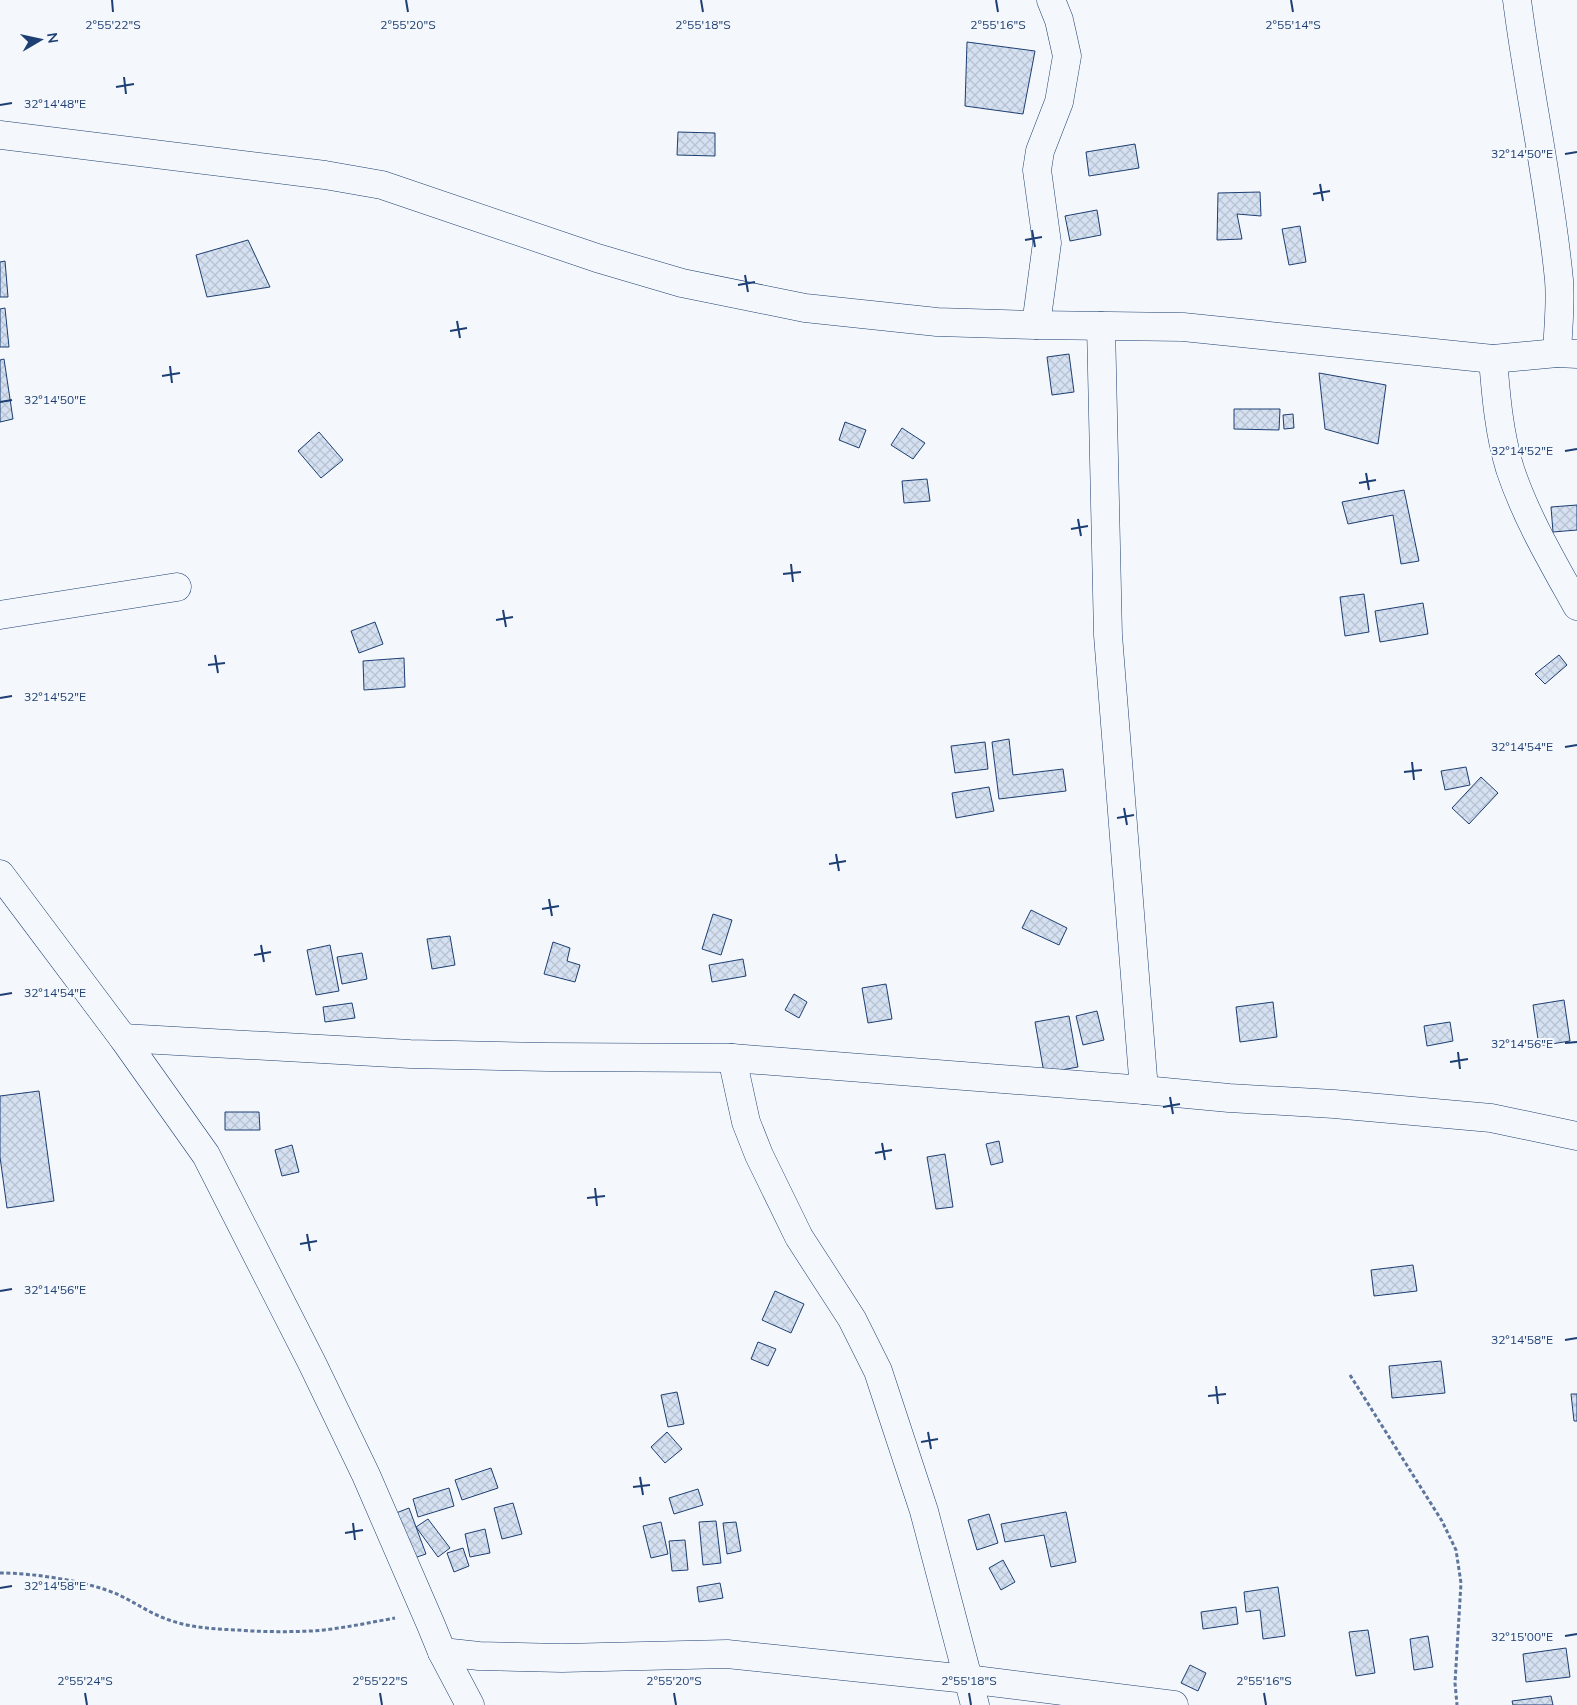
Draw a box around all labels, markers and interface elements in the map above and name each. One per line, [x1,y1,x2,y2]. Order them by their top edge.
north arrow [15,15,65,65]
text: 2°55'22"S [85,17,141,32]
text: 2°55'20"S [380,17,436,32]
text: 2°55'18"S [675,17,731,32]
text: 2°55'16"S [970,17,1026,32]
text: 2°55'14"S [1265,17,1321,32]
text: N [43,31,63,45]
text: 32°14'48"E [24,96,86,111]
text: 32°14'50"E [1491,146,1553,161]
text: 32°14'50"E [24,392,86,407]
text: 32°14'52"E [1491,443,1553,458]
text: 32°14'52"E [24,689,86,704]
text: 32°14'54"E [1491,739,1553,754]
text: 32°14'54"E [24,985,86,1000]
text: 32°14'56"E [1491,1036,1553,1051]
text: 32°14'56"E [24,1282,86,1297]
text: 32°14'58"E [1491,1332,1553,1347]
text: 32°14'58"E [24,1578,86,1593]
text: 32°15'00"E [1491,1629,1553,1644]
text: 2°55'24"S [57,1673,113,1688]
text: 2°55'22"S [352,1673,408,1688]
text: 2°55'20"S [646,1673,702,1688]
text: 2°55'18"S [941,1673,997,1688]
text: 2°55'16"S [1236,1673,1292,1688]

